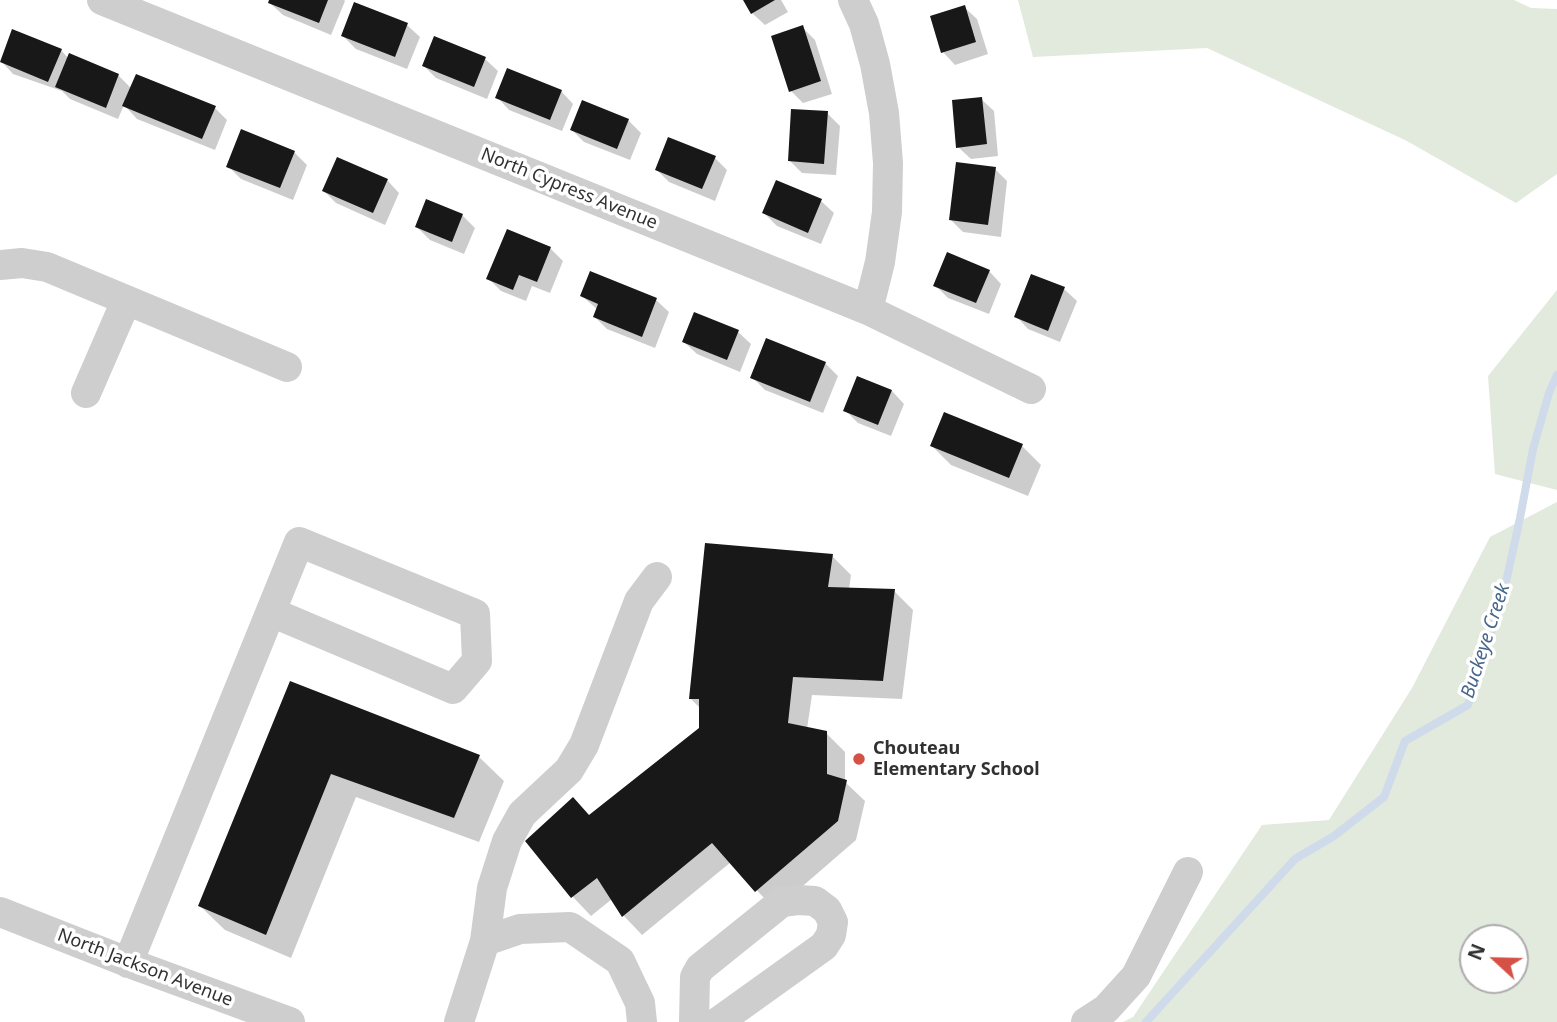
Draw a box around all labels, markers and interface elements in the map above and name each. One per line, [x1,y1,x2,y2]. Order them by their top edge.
street label: North Cypress Avenue [478,144,660,234]
water label: Buckeye Creek [1457,581,1515,701]
place label: Chouteau Elementary School [873,738,1040,780]
marker: Chouteau Elementary School [851,751,867,767]
north arrow [1459,924,1529,994]
street label: North Jackson Avenue [54,925,236,1011]
text: N [1461,940,1491,964]

